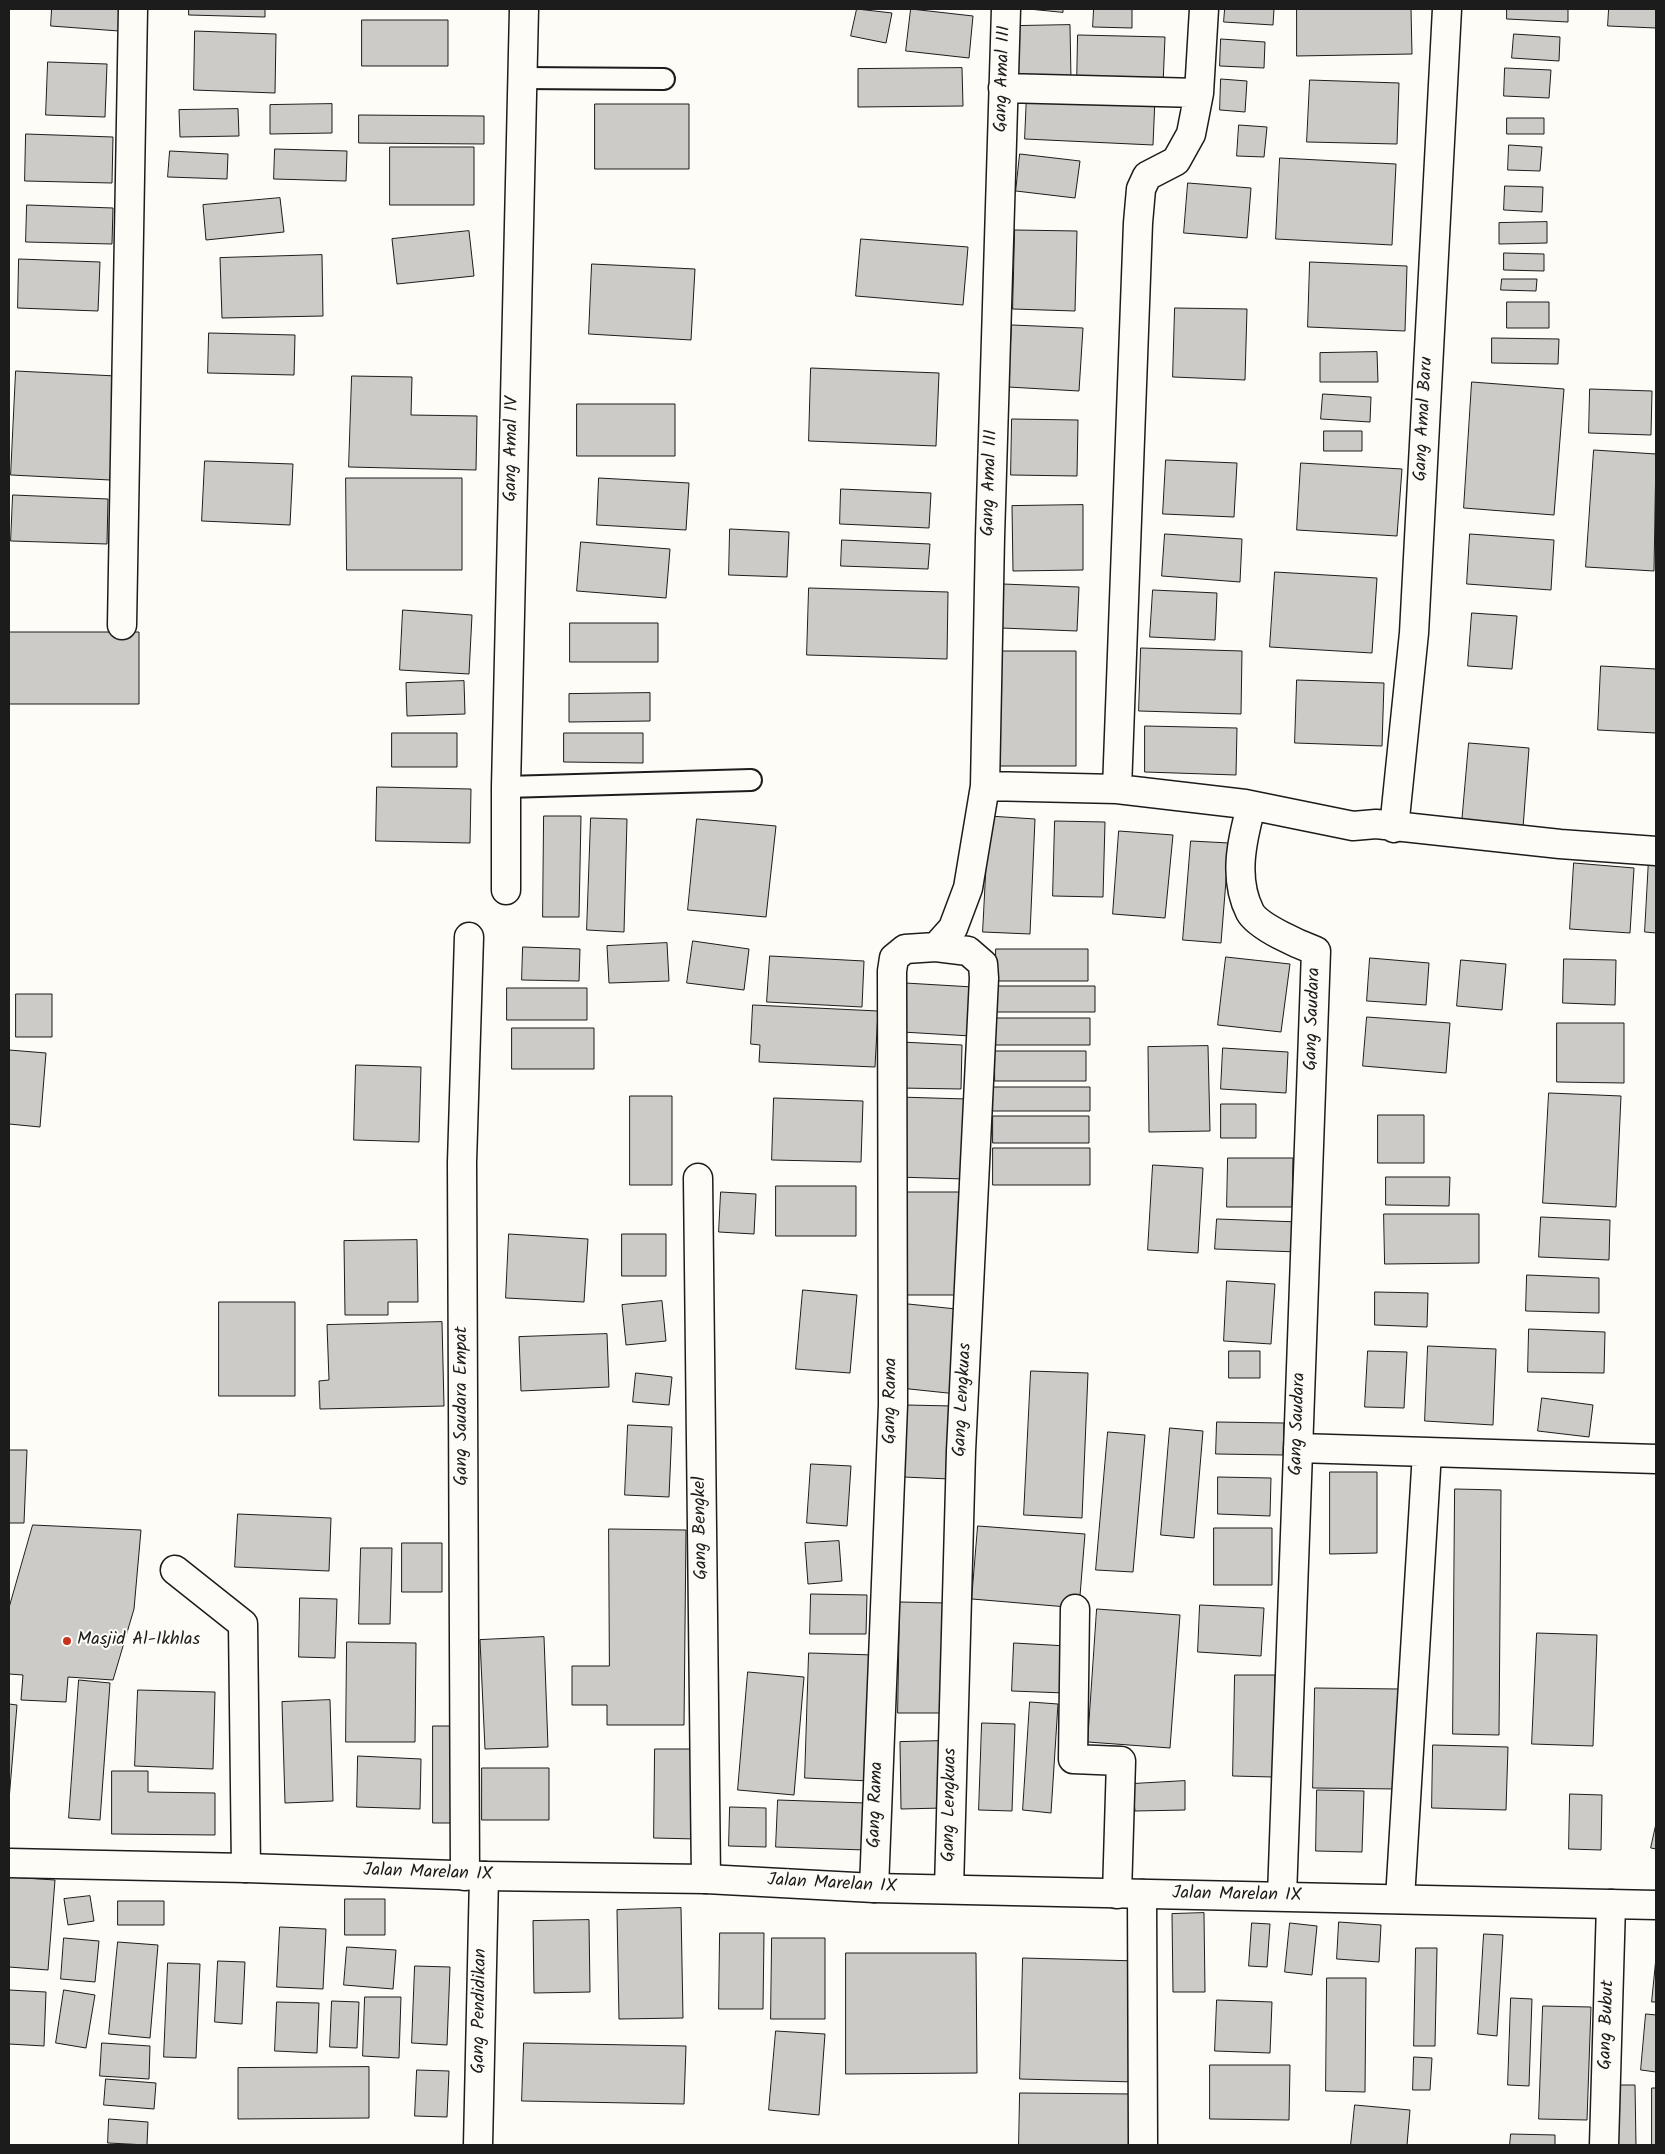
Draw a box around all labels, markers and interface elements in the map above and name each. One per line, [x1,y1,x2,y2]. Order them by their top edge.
street label: Gang Amal III [991,25,1017,133]
street label: Gang Amal Baru [1411,356,1439,482]
street label: Gang Amal IV [501,396,525,502]
street label: Gang Amal III [978,429,1004,537]
street label: Gang Saudara [1301,967,1327,1071]
street label: Gang Saudara Empat [452,1326,474,1486]
street label: Gang Lengkuas [950,1342,978,1458]
street label: Gang Rama [880,1358,904,1444]
street label: Gang Saudara [1286,1372,1312,1476]
street label: Gang Bengkel [690,1476,714,1580]
place label: Masjid Al-Ikhlas [77,1630,200,1652]
marker: Masjid Al-Ikhlas [61,1635,73,1647]
street label: Gang Lengkuas [939,1748,963,1862]
street label: Gang Rama [865,1761,889,1849]
street label: Jalan Marelan IX [363,1861,493,1887]
street label: Jalan Marelan IX [767,1871,897,1899]
street label: Jalan Marelan IX [1172,1884,1302,1908]
street label: Gang Pendidikan [469,1948,493,2074]
street label: Gang Bubut [1596,1980,1620,2070]

